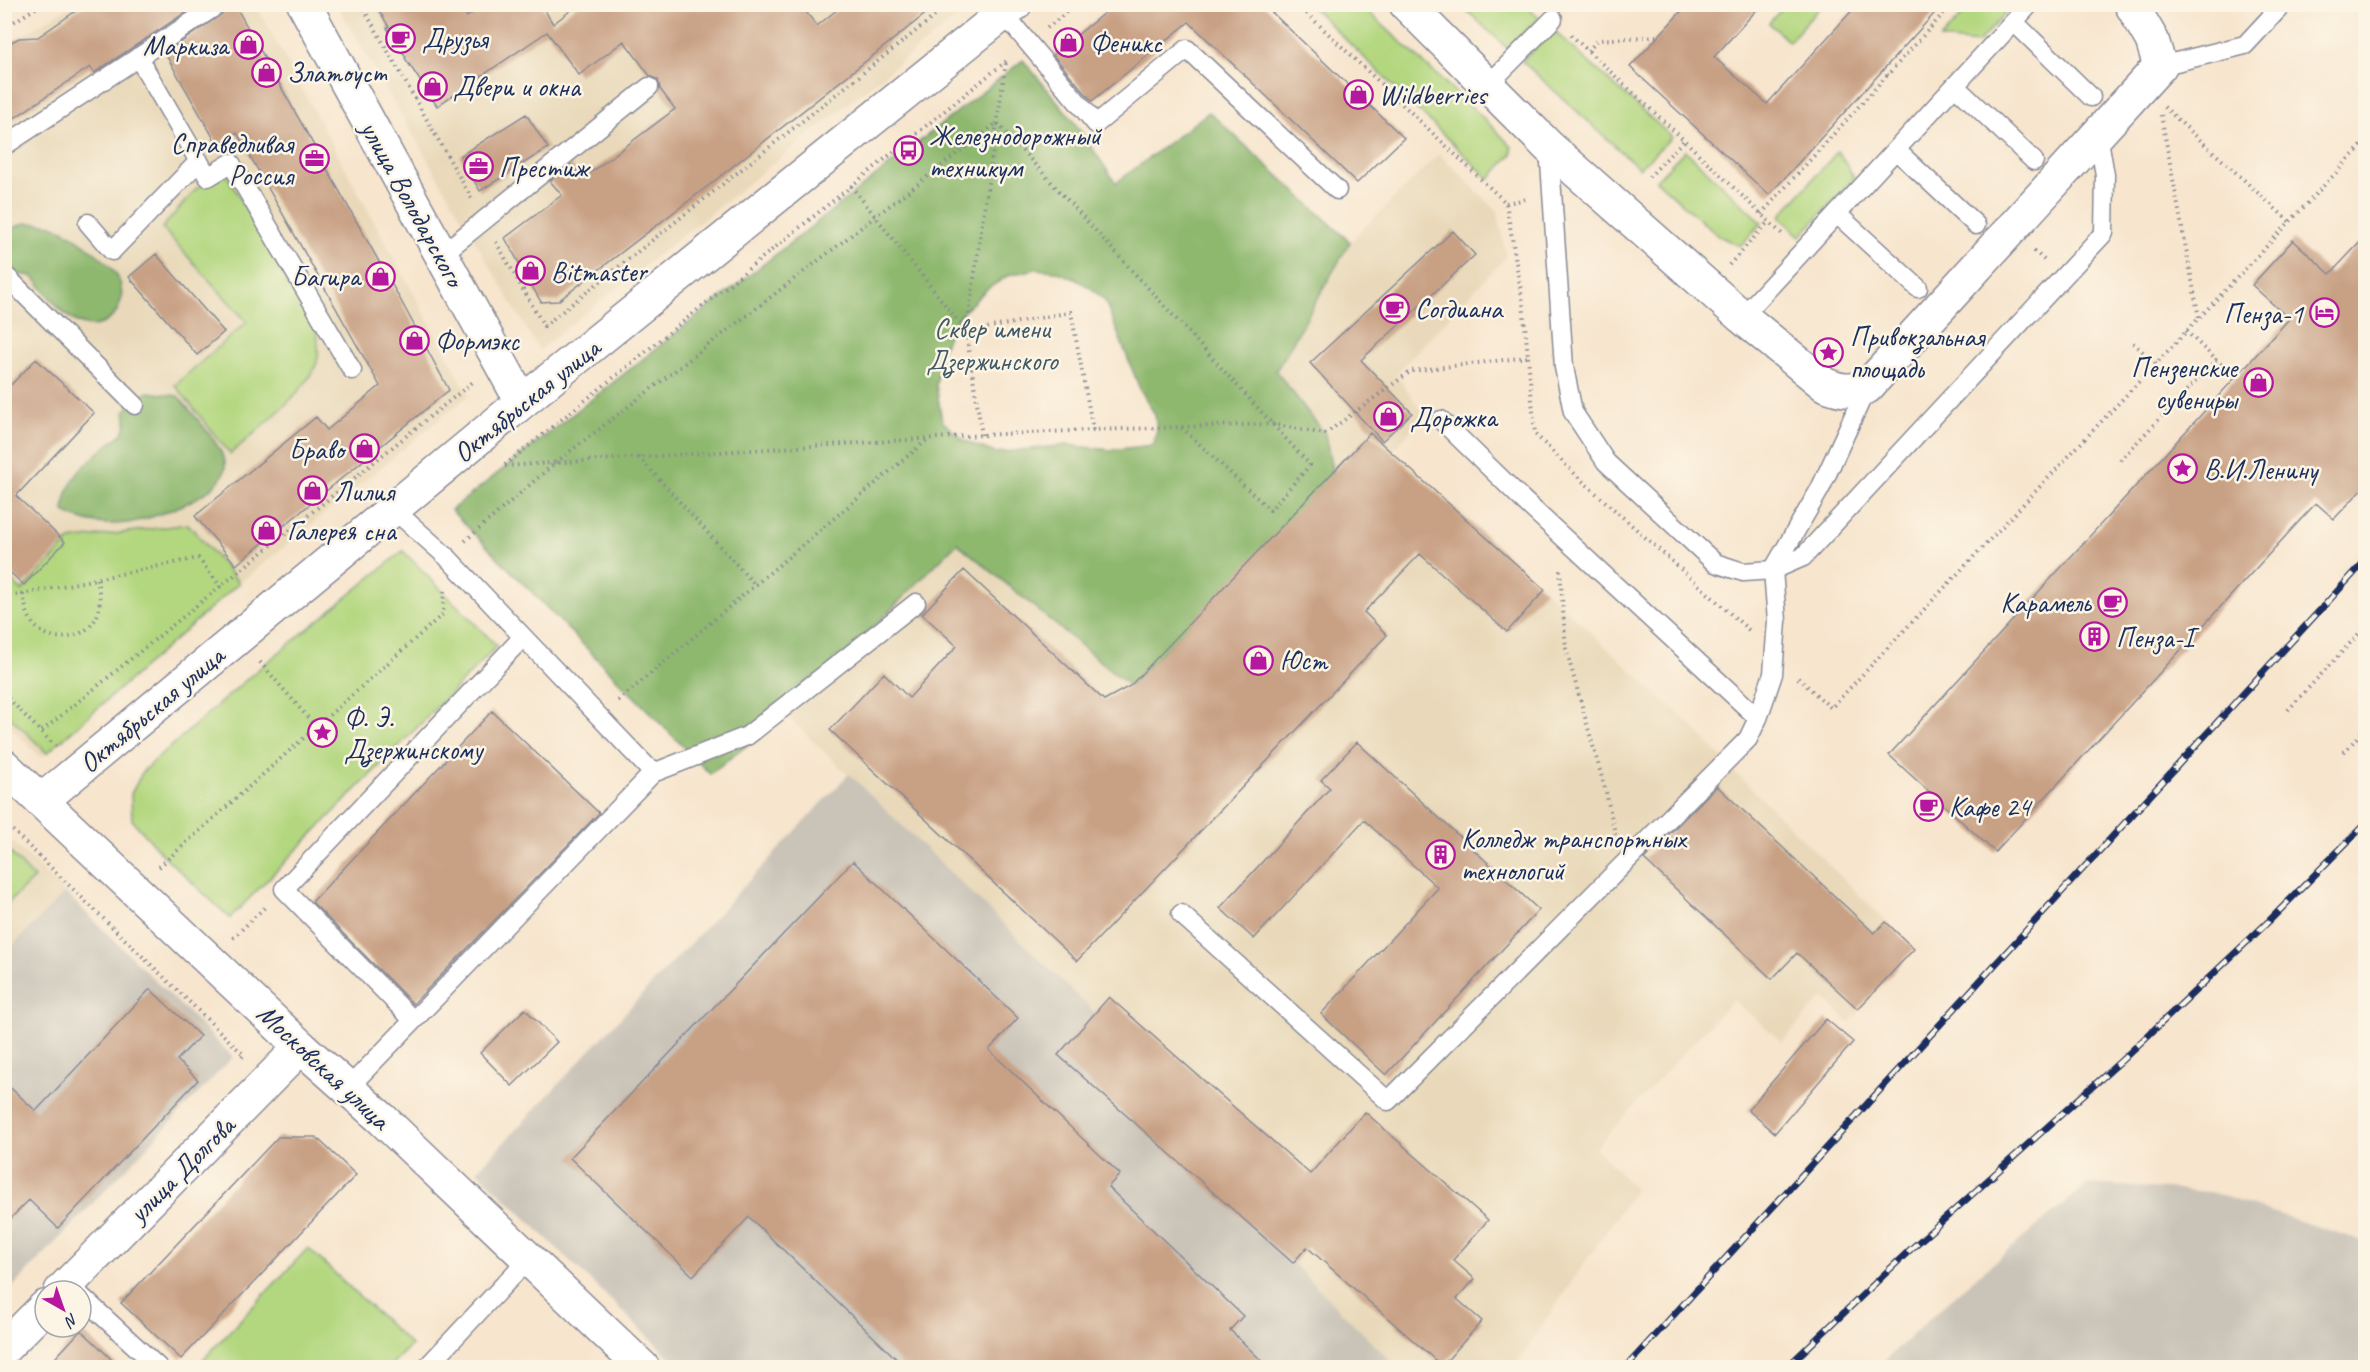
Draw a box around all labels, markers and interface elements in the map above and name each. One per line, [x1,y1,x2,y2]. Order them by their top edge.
place label: Друзья [422,21,490,56]
cafe icon: Друзья [385,22,417,54]
place label: Феникс [1090,25,1164,60]
shop icon: Феникс [1053,26,1085,58]
place label: Маркиза [143,28,231,63]
shop icon: Маркиза [233,29,265,61]
place label: Златоуст [287,55,387,90]
shop icon: Златоуст [250,56,282,88]
place label: Двери и окна [453,69,582,104]
shop icon: Двери и окна [416,70,448,102]
place label: Wildberries [1379,77,1489,112]
shop icon: Wildberries [1342,78,1374,110]
street label: улица Володарского [352,113,474,295]
place label: Железнодорожный техникум [929,118,1102,185]
place label: Справедливая Россия [171,126,295,193]
bus stop icon: Железнодорожный техникум [892,135,924,167]
office icon: Справедливая Россия [298,143,330,175]
place label: Престиж [499,150,592,185]
office icon: Престиж [462,151,494,183]
place label: Bitmaster [551,254,649,289]
shop icon: Bitmaster [514,255,546,287]
place label: Багира [291,259,363,294]
shop icon: Багира [365,260,397,292]
place label: Согдиана [1415,291,1504,326]
cafe icon: Согдиана [1378,292,1410,324]
place label: Пенза-1 [2224,296,2304,331]
hotel icon: Пенза-1 [2308,297,2340,329]
park label: Сквер имени Дзержинского [926,311,1060,379]
place label: Привокзальная площадь [1850,319,1987,386]
place label: Формэкс [435,323,520,358]
shop icon: Формэкс [398,324,430,356]
street label: Октябрьская улица [446,329,609,470]
place icon: Привокзальная площадь [1813,336,1845,368]
place label: Пензенские сувениры [2131,350,2239,417]
shop icon: Пензенские сувениры [2242,367,2274,399]
place label: Дорожка [1410,400,1499,435]
shop icon: Дорожка [1373,401,1405,433]
place label: Браво [289,432,347,467]
shop icon: Браво [349,433,381,465]
place label: В.И.Ленину [2204,452,2320,487]
place icon: В.И.Ленину [2167,453,2199,485]
place label: Лилия [334,474,396,509]
shop icon: Лилия [297,475,329,507]
place label: Галерея сна [287,513,397,548]
shop icon: Галерея сна [250,514,282,546]
place label: Карамель [2001,585,2093,620]
cafe icon: Карамель [2096,586,2128,618]
place label: Пенза-I [2116,620,2200,655]
building icon: Пенза-I [2079,621,2111,653]
street label: Октябрьская улица [72,637,233,780]
place label: Юст [1280,643,1329,678]
shop icon: Юст [1243,644,1275,676]
place label: Ф. Э. Дзержинскому [344,700,485,768]
place icon: Ф. Э. Дзержинскому [307,717,339,749]
place label: Кафе 24 [1949,789,2033,824]
cafe icon: Кафе 24 [1912,790,1944,822]
place label: Колледж транспортных технологий [1461,821,1688,888]
building icon: Колледж транспортных технологий [1424,838,1456,870]
street label: Московская улица [250,996,399,1138]
street label: улица Долгова [119,1107,244,1231]
north arrow [33,1279,93,1339]
text: N [59,1309,82,1333]

